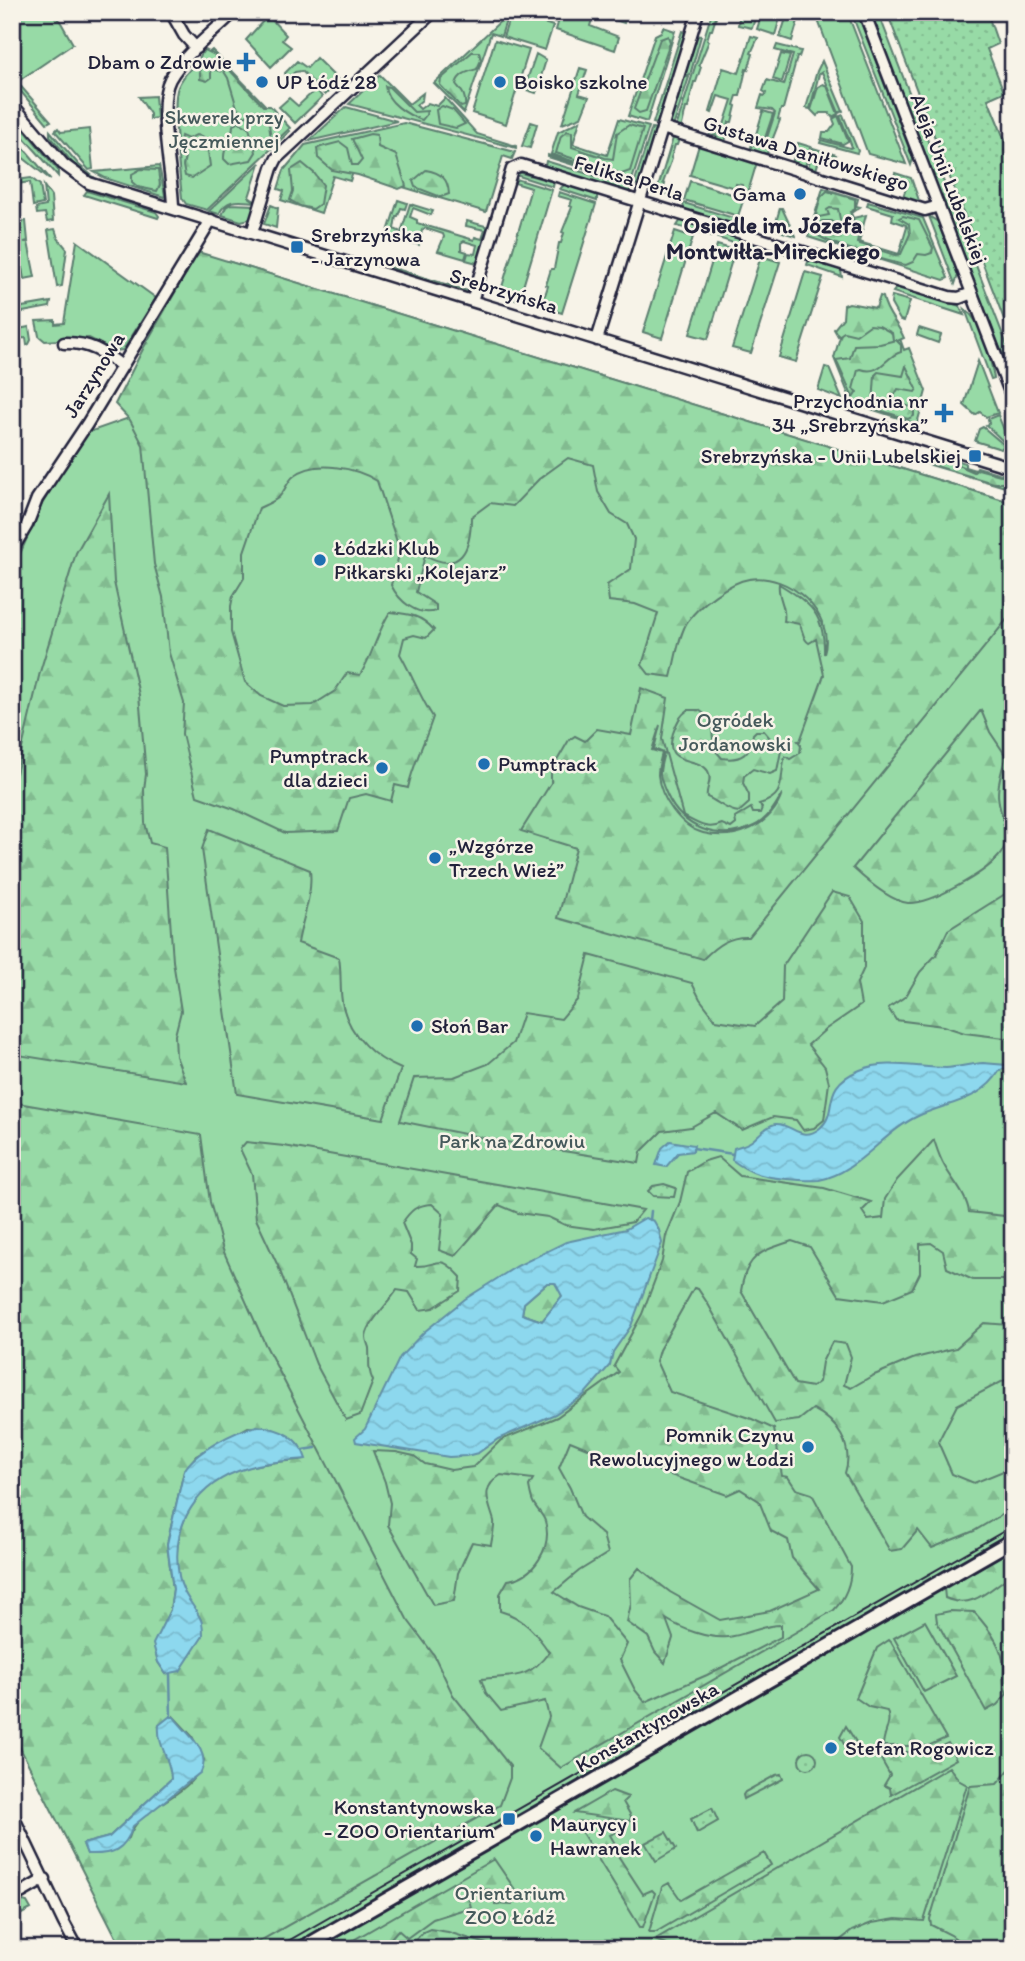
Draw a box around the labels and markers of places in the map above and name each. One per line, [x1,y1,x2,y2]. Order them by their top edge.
place label: Dbam o Zdrowie [87,49,232,74]
marker: Dbam o Zdrowie [238,54,254,70]
place label: UP Łódź 28 [276,69,377,94]
place label: Boisko szkolne [514,69,648,94]
marker: UP Łódź 28 [254,74,270,90]
marker: Boisko szkolne [492,74,508,90]
place label: Gama [733,181,786,206]
marker: Gama [792,186,808,202]
place label: Srebrzyńska - Jarzynowa [311,222,423,271]
marker: Srebrzyńska - Jarzynowa [289,239,305,255]
place label: Przychodnia nr 34 „Srebrzyńska” [772,388,929,437]
marker: Przychodnia nr 34 „Srebrzyńska” [934,403,954,423]
place label: Srebrzyńska - Unii Lubelskiej [701,443,961,468]
marker: Srebrzyńska - Unii Lubelskiej [967,448,983,464]
place label: Łódzki Klub Piłkarski „Kolejarz” [334,535,506,584]
marker: Łódzki Klub Piłkarski „Kolejarz” [312,552,328,568]
place label: Pumptrack dla dzieci [269,743,368,792]
place label: Pumptrack [498,751,597,776]
marker: Pumptrack [476,756,492,772]
marker: Pumptrack dla dzieci [374,760,390,776]
place label: „Wzgórze Trzech Wież” [449,833,564,882]
marker: „Wzgórze Trzech Wież” [427,850,443,866]
place label: Słoń Bar [431,1013,509,1038]
marker: Słoń Bar [409,1018,425,1034]
place label: Pomnik Czynu Rewolucyjnego w Łodzi [589,1422,794,1471]
marker: Pomnik Czynu Rewolucyjnego w Łodzi [800,1439,816,1455]
place label: Stefan Rogowicz [845,1735,994,1760]
marker: Stefan Rogowicz [823,1740,839,1756]
place label: Konstantynowska - ZOO Orientarium [324,1794,495,1843]
marker: Konstantynowska - ZOO Orientarium [501,1811,517,1827]
place label: Maurycy i Hawranek [550,1811,641,1860]
marker: Maurycy i Hawranek [528,1828,544,1844]

